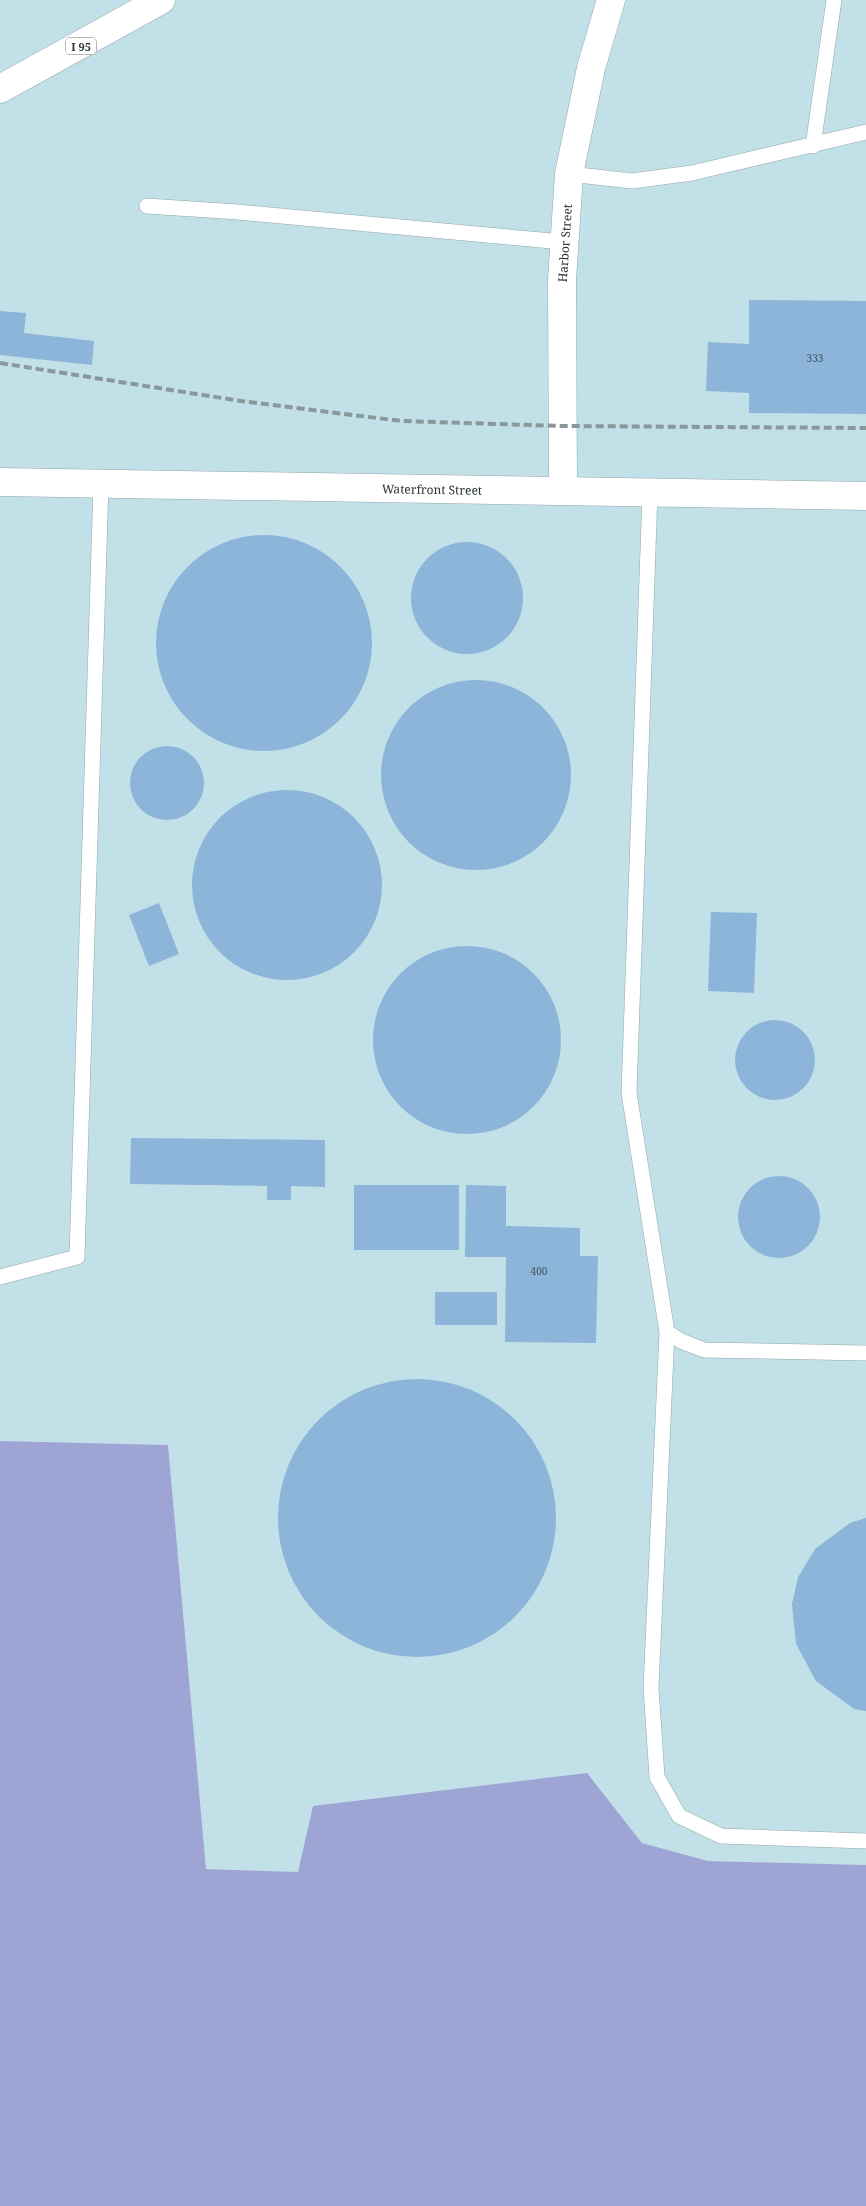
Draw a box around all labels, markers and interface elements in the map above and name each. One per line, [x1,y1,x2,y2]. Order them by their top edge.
road number: I 95 [66,37,96,54]
street label: Harbor Street [553,203,576,283]
house number: 333 [807,351,824,365]
street label: Waterfront Street [382,480,482,498]
house number: 400 [531,1264,548,1278]

